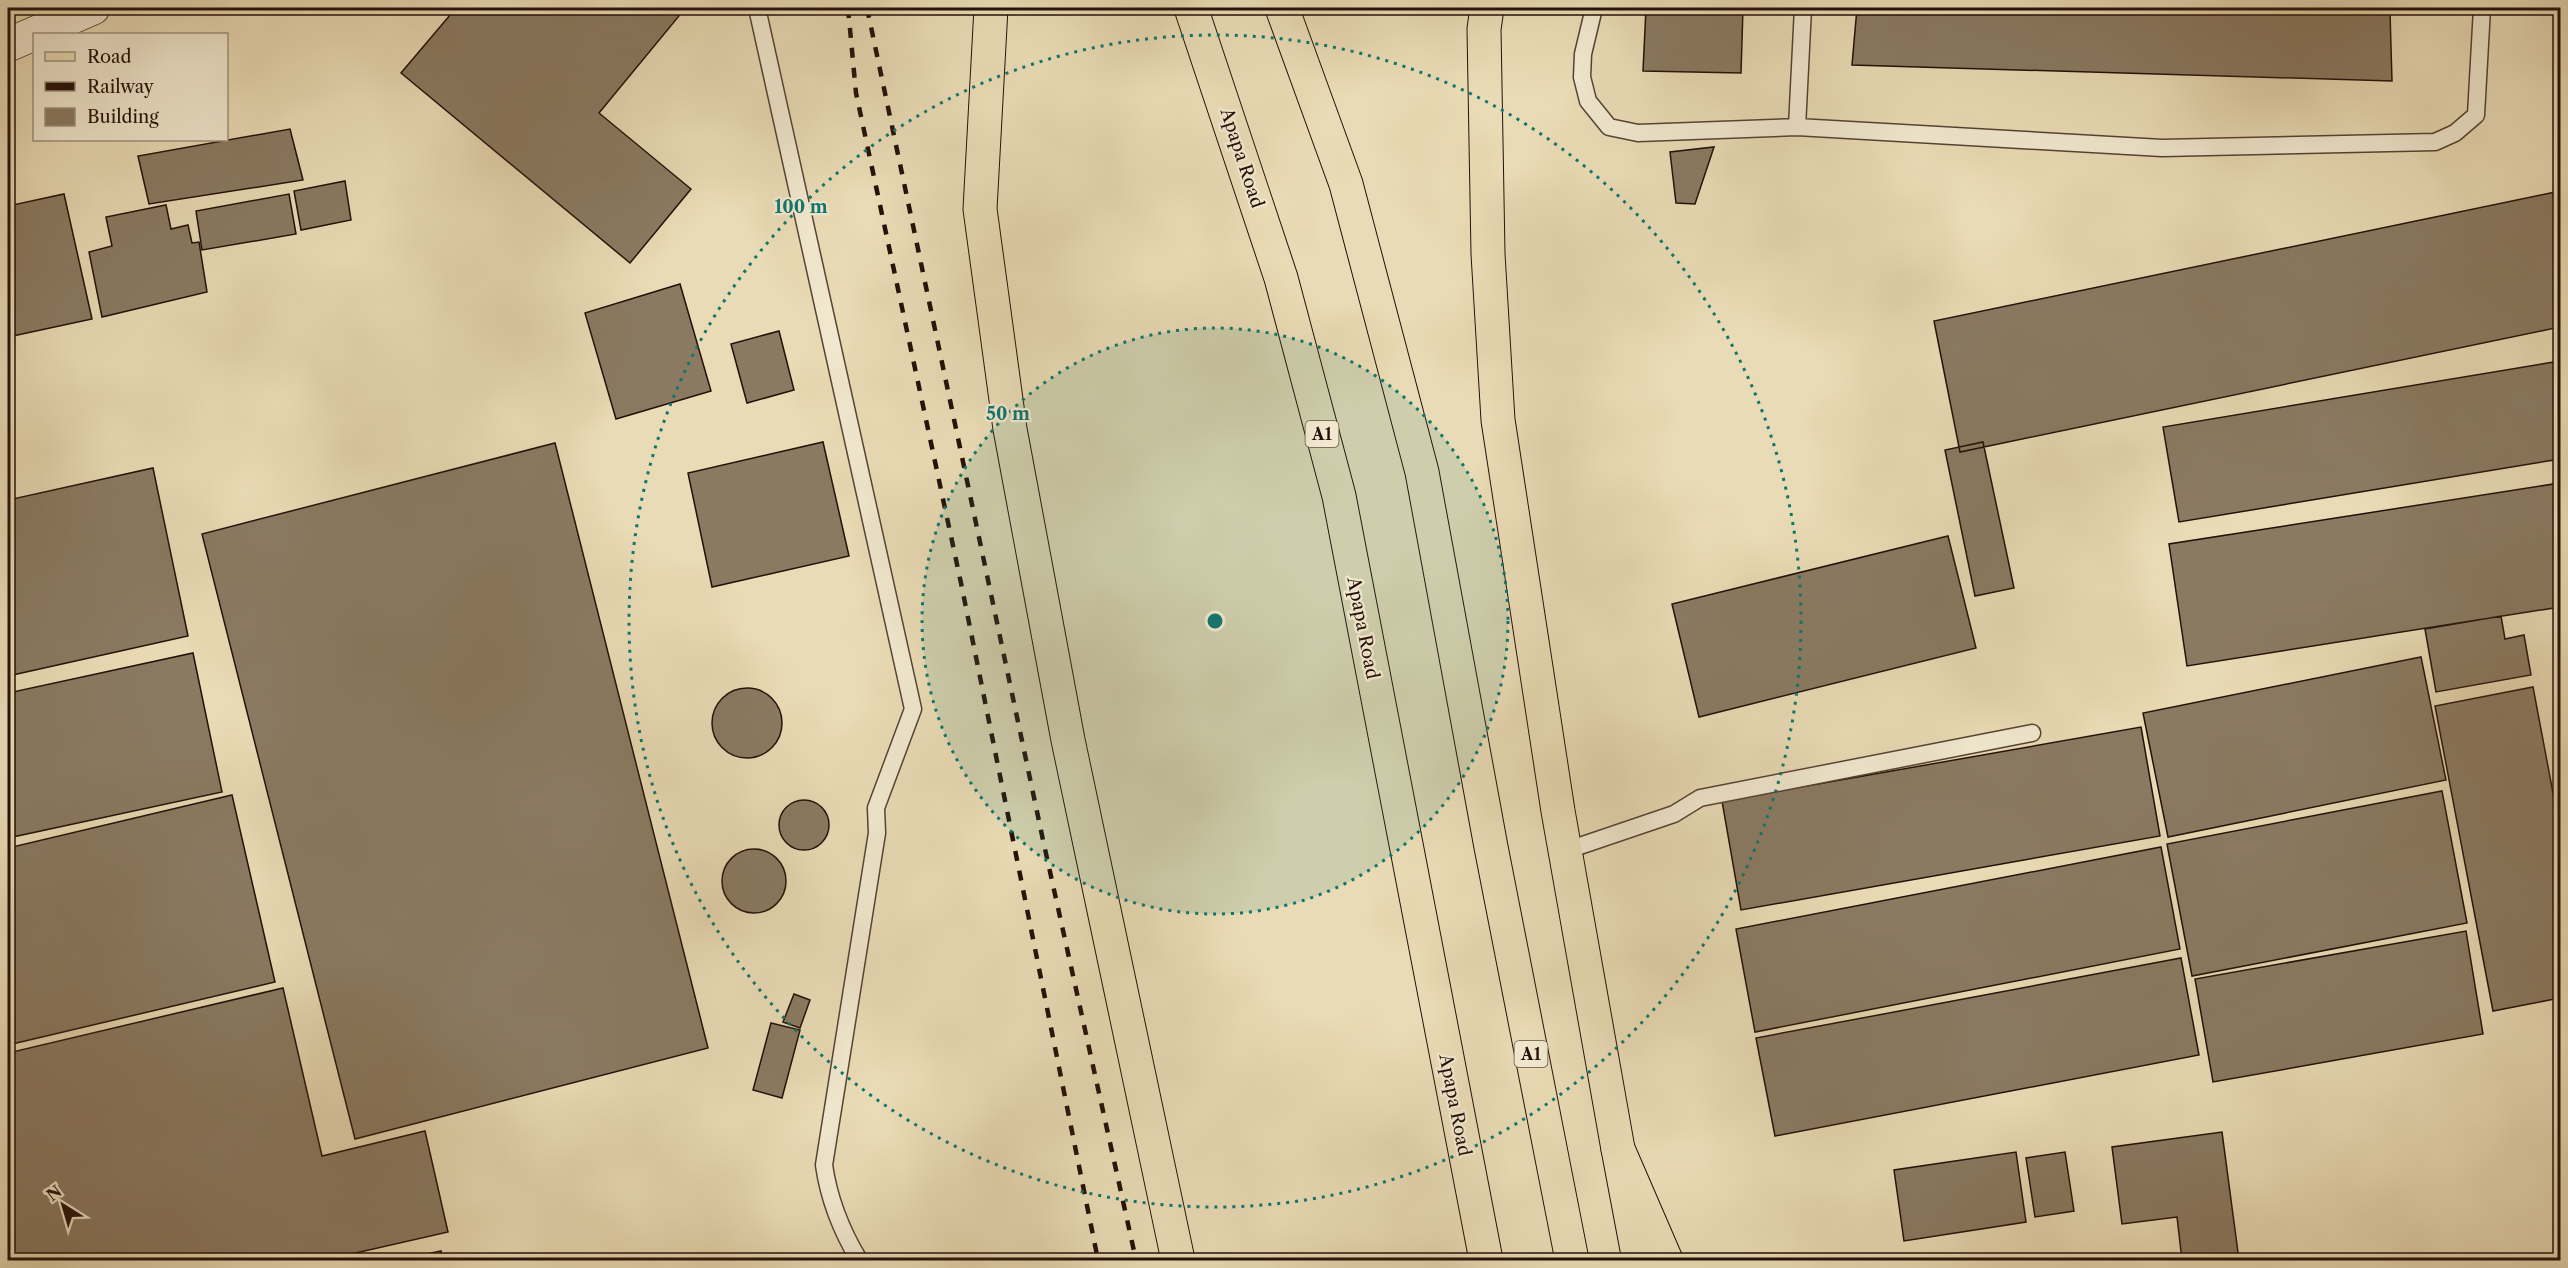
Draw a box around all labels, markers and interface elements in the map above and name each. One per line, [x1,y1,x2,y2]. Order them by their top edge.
legend [33,33,228,141]
text: Road [87,46,132,68]
text: Railway [87,76,155,98]
street label: Apapa Road [1215,104,1268,211]
text: Building [87,106,159,128]
text: 100 m [774,196,828,218]
text: 50 m [986,403,1030,425]
road number: A1 [1306,421,1338,447]
street label: Apapa Road [1342,574,1384,681]
centre of rings [1205,611,1225,631]
road number: A1 [1514,1041,1547,1067]
street label: Apapa Road [1434,1051,1476,1158]
north arrow [33,1175,93,1235]
text: N [42,1181,66,1205]

